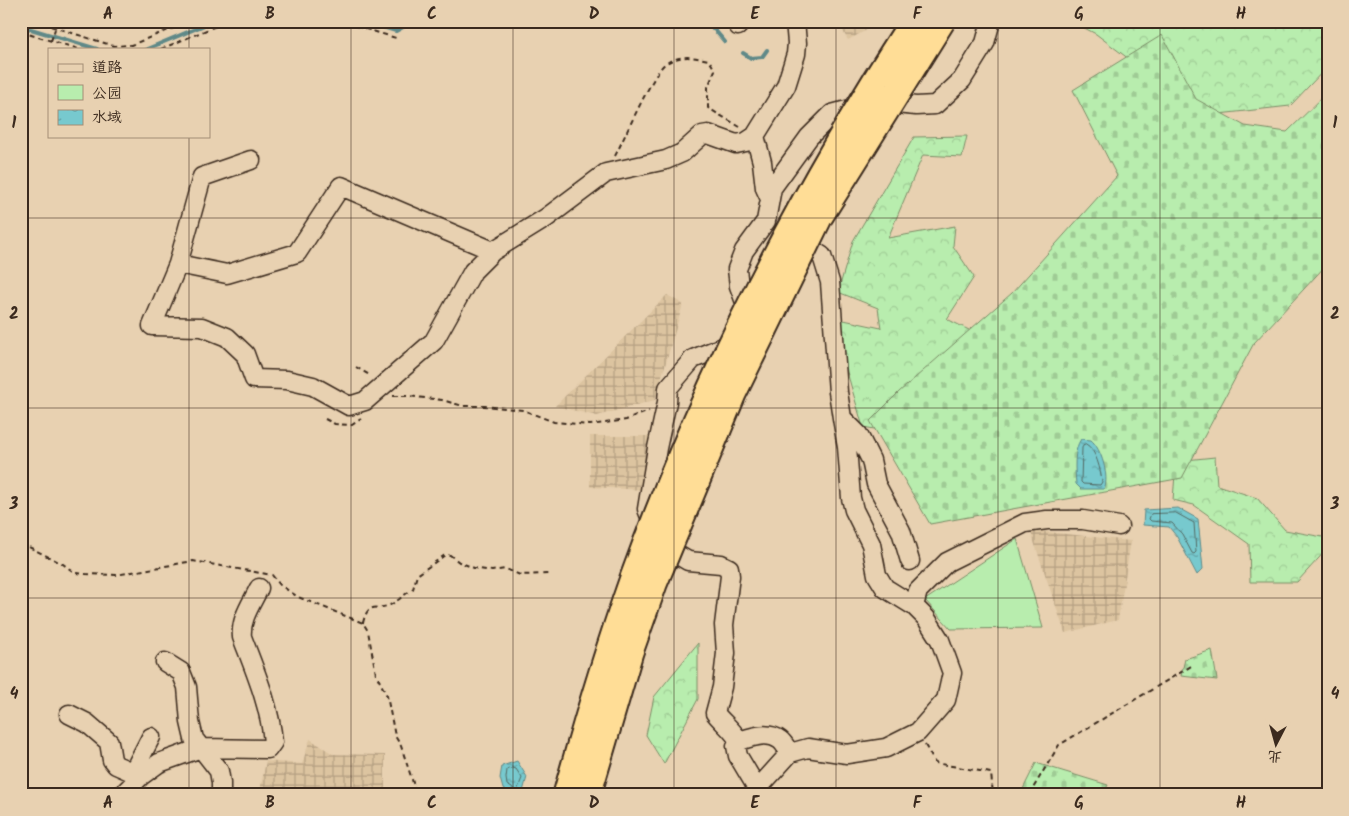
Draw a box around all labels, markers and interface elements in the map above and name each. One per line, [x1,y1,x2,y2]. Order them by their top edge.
text: A [103,2,113,27]
text: B [265,2,275,27]
text: C [427,2,437,27]
text: D [589,2,600,27]
text: E [751,2,761,27]
text: F [913,2,923,27]
text: G [1074,2,1084,27]
text: H [1236,2,1246,27]
legend [48,48,210,138]
text: 道路 [92,56,122,80]
text: 公园 [92,82,122,106]
text: 水域 [92,106,122,130]
text: 1 [12,111,17,136]
text: 1 [1333,111,1338,136]
text: 2 [9,302,19,327]
text: 2 [1330,302,1340,327]
text: 3 [9,492,19,517]
text: 3 [1330,492,1340,517]
text: 4 [10,682,19,707]
text: 4 [1331,682,1340,707]
north arrow [1252,718,1302,768]
text: 北 [1267,744,1283,768]
text: A [103,791,113,816]
text: B [265,791,275,816]
text: C [427,791,437,816]
text: D [589,791,600,816]
text: E [751,791,761,816]
text: F [913,791,923,816]
text: G [1074,791,1084,816]
text: H [1236,791,1246,816]

